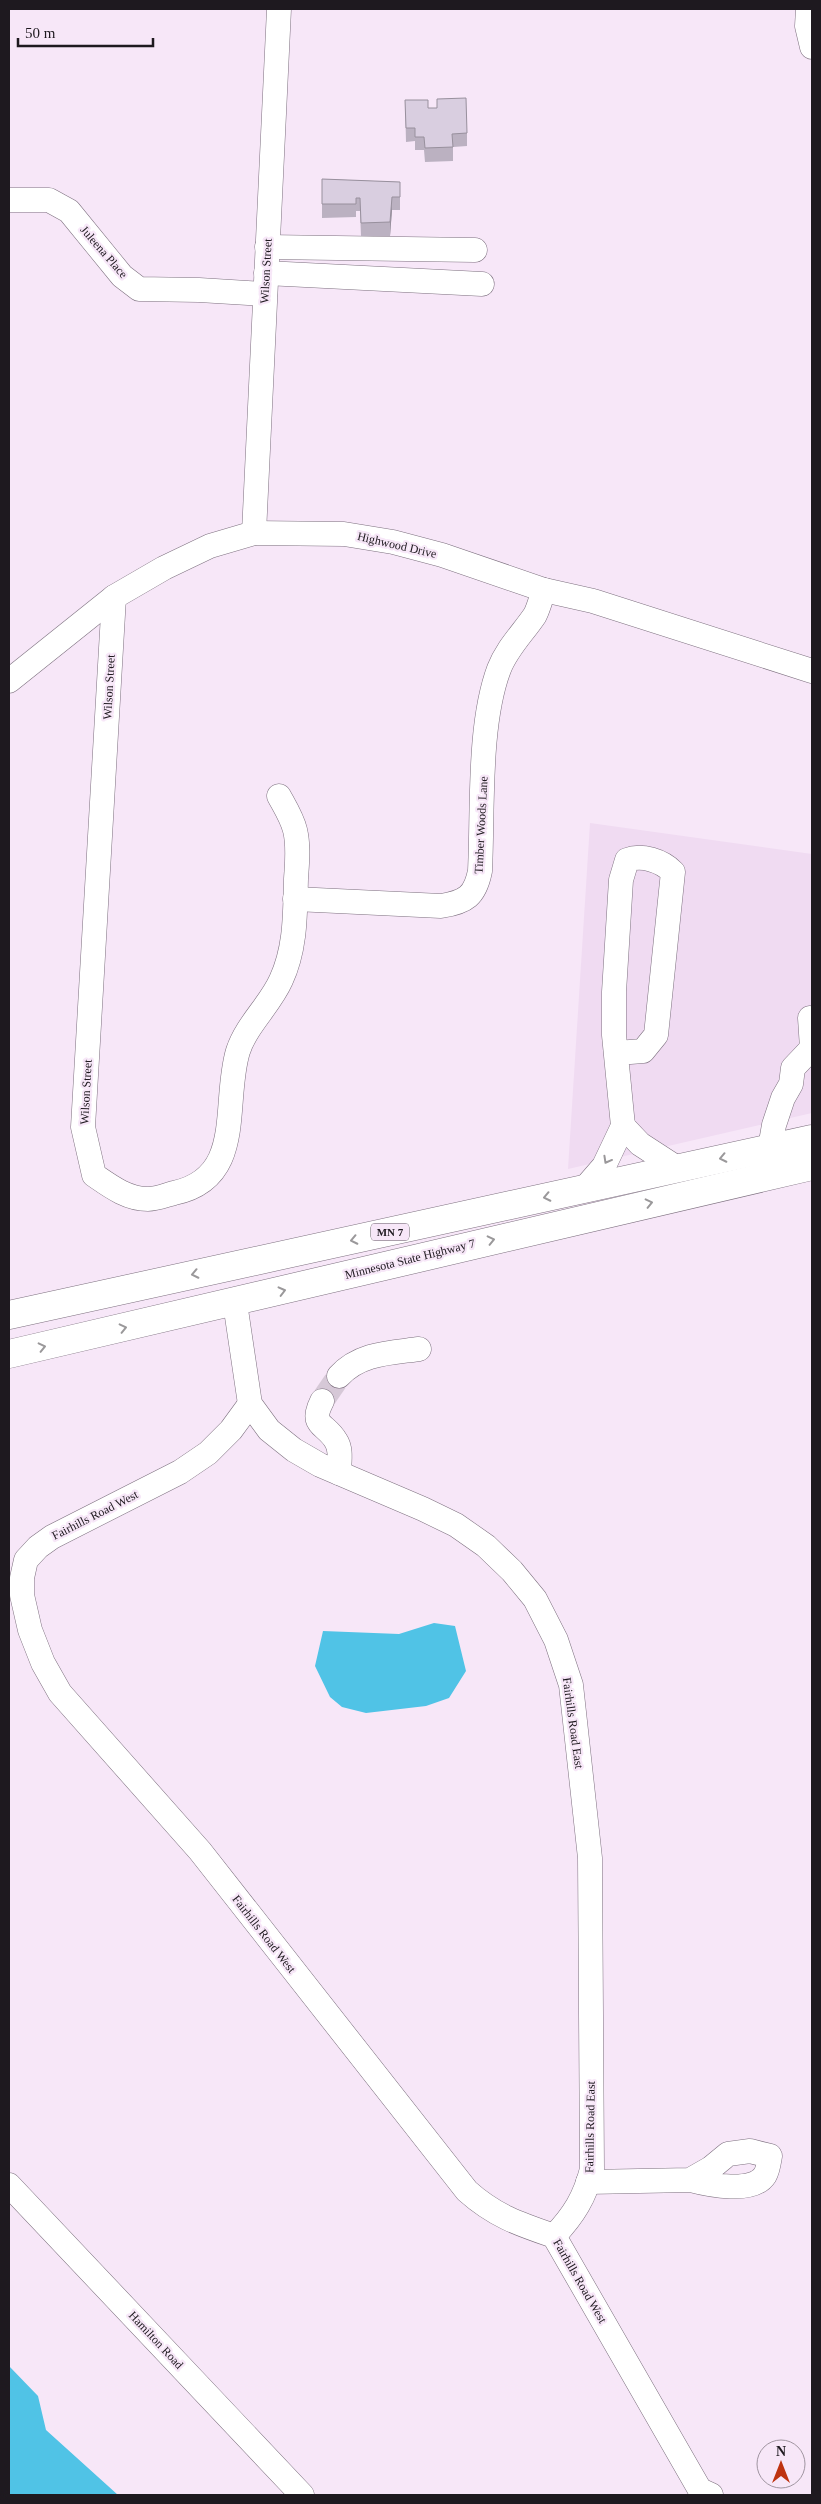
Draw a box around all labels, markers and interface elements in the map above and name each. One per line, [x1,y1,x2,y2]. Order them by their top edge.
scale bar [18,15,152,47]
text: 50 m [25,25,56,41]
street label: Juleena Place [77,223,131,281]
street label: Wilson Street [257,237,275,304]
street label: Highwood Drive [356,529,438,561]
street label: Wilson Street [100,653,118,720]
street label: Timber Woods Lane [471,776,491,874]
street label: Wilson Street [77,1058,95,1125]
one-way arrow [718,1152,727,1163]
one-way arrow [603,1154,613,1163]
one-way arrow [542,1191,551,1202]
one-way arrow [645,1198,654,1209]
road number: MN 7 [371,1224,409,1240]
one-way arrow [349,1234,358,1244]
one-way arrow [487,1235,496,1246]
street label: Minnesota State Highway 7 [343,1236,477,1282]
one-way arrow [191,1268,200,1279]
one-way arrow [278,1286,287,1297]
one-way arrow [119,1323,128,1334]
one-way arrow [38,1342,47,1353]
street label: Fairhills Road West [50,1487,141,1543]
street label: Fairhills Road East [560,1676,586,1770]
street label: Fairhills Road West [229,1892,299,1976]
street label: Fairhills Road East [582,2080,598,2173]
street label: Fairhills Road West [550,2236,610,2326]
street label: Hamilton Road [126,2308,186,2372]
north arrow [756,2439,806,2489]
text: N [776,2444,786,2459]

